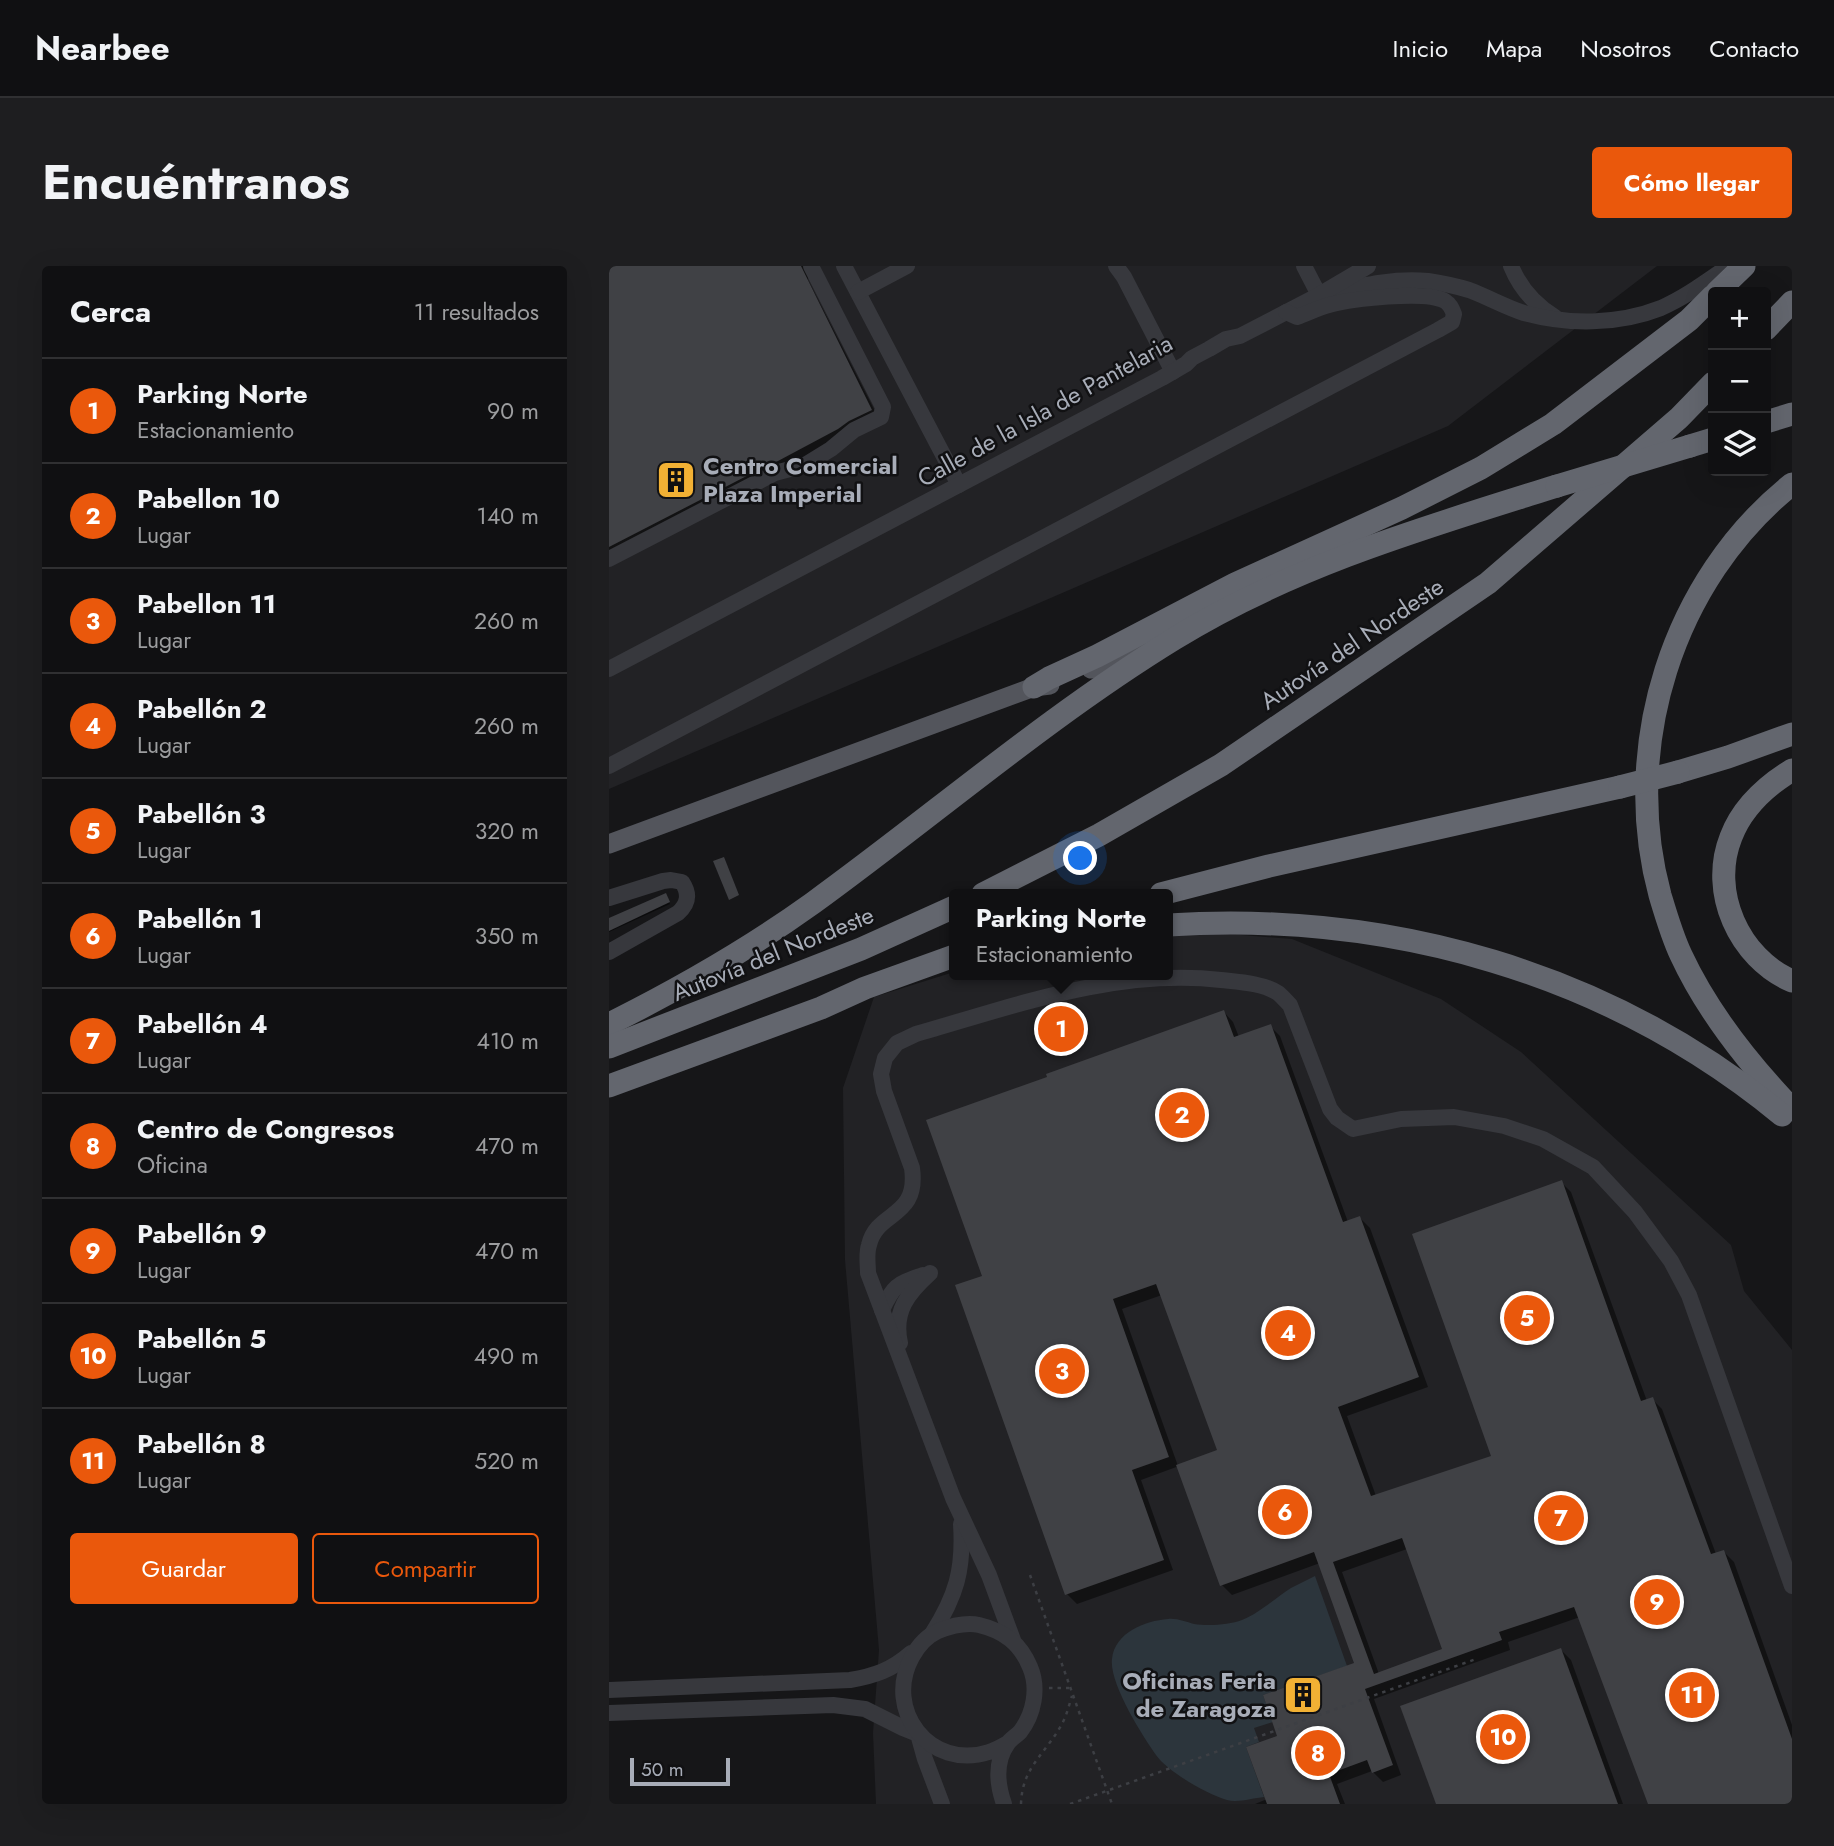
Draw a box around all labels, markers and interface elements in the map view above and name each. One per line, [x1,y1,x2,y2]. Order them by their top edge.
text: Nearbee [35,25,170,72]
text: Inicio [1393,31,1448,66]
text: Mapa [1486,31,1542,66]
text: Nosotros [1580,31,1671,66]
text: Contacto [1709,31,1799,66]
text: Encuéntranos [42,147,350,217]
button: Cómo llegar [1592,147,1792,218]
map controls [1708,287,1771,476]
button: + [1708,287,1771,350]
text: Cerca [70,290,151,333]
text: 11 resultados [414,295,539,329]
street label: Calle de la Isla de Pantelaria [911,326,1179,495]
button: − [1708,350,1771,413]
text: Parking Norte [137,375,308,413]
text: 1 [87,394,99,428]
text: 90 m [487,394,539,428]
text: Estacionamiento [137,413,294,447]
button: layers [1708,413,1771,476]
place label: Centro Comercial Plaza Imperial [703,448,898,511]
building icon: Centro Comercial Plaza Imperial [655,459,697,501]
text: Pabellon 10 [137,480,280,518]
text: 2 [85,499,101,533]
text: 140 m [477,499,539,533]
text: Lugar [137,518,191,552]
street label: Autovía del Nordeste [1253,569,1450,718]
text: Pabellon 11 [137,585,276,623]
text: 3 [86,604,100,638]
text: 260 m [474,604,539,638]
text: Lugar [137,623,191,657]
text: Pabellón 2 [137,690,267,728]
text: 4 [85,709,101,743]
text: 260 m [474,709,539,743]
text: Lugar [137,728,191,762]
text: Pabellón 3 [137,795,266,833]
text: 5 [86,814,100,848]
text: 320 m [475,814,539,848]
text: Lugar [137,833,191,867]
your location [1063,841,1097,875]
popup [949,889,1173,980]
street label: Autovía del Nordeste [667,897,879,1010]
text: Parking Norte [976,899,1146,937]
text: Pabellón 1 [137,900,263,938]
text: 6 [85,919,101,953]
text: 350 m [475,919,539,953]
text: Estacionamiento [976,937,1133,971]
text: Lugar [137,938,191,972]
pin: 1 [1038,1003,1084,1055]
text: Pabellón 4 [137,1005,268,1043]
text: 7 [86,1024,100,1058]
text: 410 m [477,1024,539,1058]
text: Lugar [137,1043,191,1077]
pin: 2 [1159,1089,1205,1141]
text: Centro de Congresos [137,1110,394,1148]
text: 8 [86,1129,100,1163]
text: 470 m [475,1129,539,1163]
text: Oficina [137,1148,208,1182]
text: Pabellón 9 [137,1215,267,1253]
text: 9 [85,1234,101,1268]
text: 470 m [475,1234,539,1268]
text: Lugar [137,1253,191,1287]
pin: 5 [1504,1292,1550,1344]
pin: 4 [1265,1307,1311,1359]
text: Pabellón 5 [137,1320,266,1358]
text: 10 [80,1339,106,1373]
text: 490 m [474,1339,539,1373]
pin: 3 [1039,1345,1085,1397]
text: Lugar [137,1358,191,1392]
text: Pabellón 8 [137,1425,266,1463]
text: 11 [81,1444,105,1478]
text: 520 m [474,1444,539,1478]
text: Lugar [137,1463,191,1497]
pin: 6 [1262,1486,1308,1538]
pin: 7 [1538,1492,1584,1544]
button: Guardar [70,1533,298,1604]
button: Compartir [312,1533,539,1604]
pin: 9 [1634,1576,1680,1628]
place label: Oficinas Feria de Zaragoza [1122,1663,1276,1726]
pin: 11 [1669,1669,1715,1721]
building icon: Oficinas Feria de Zaragoza [1282,1674,1324,1716]
pin: 10 [1480,1711,1526,1763]
pin: 8 [1295,1727,1341,1779]
scale bar [630,1755,730,1787]
text: 50 m [641,1756,684,1783]

